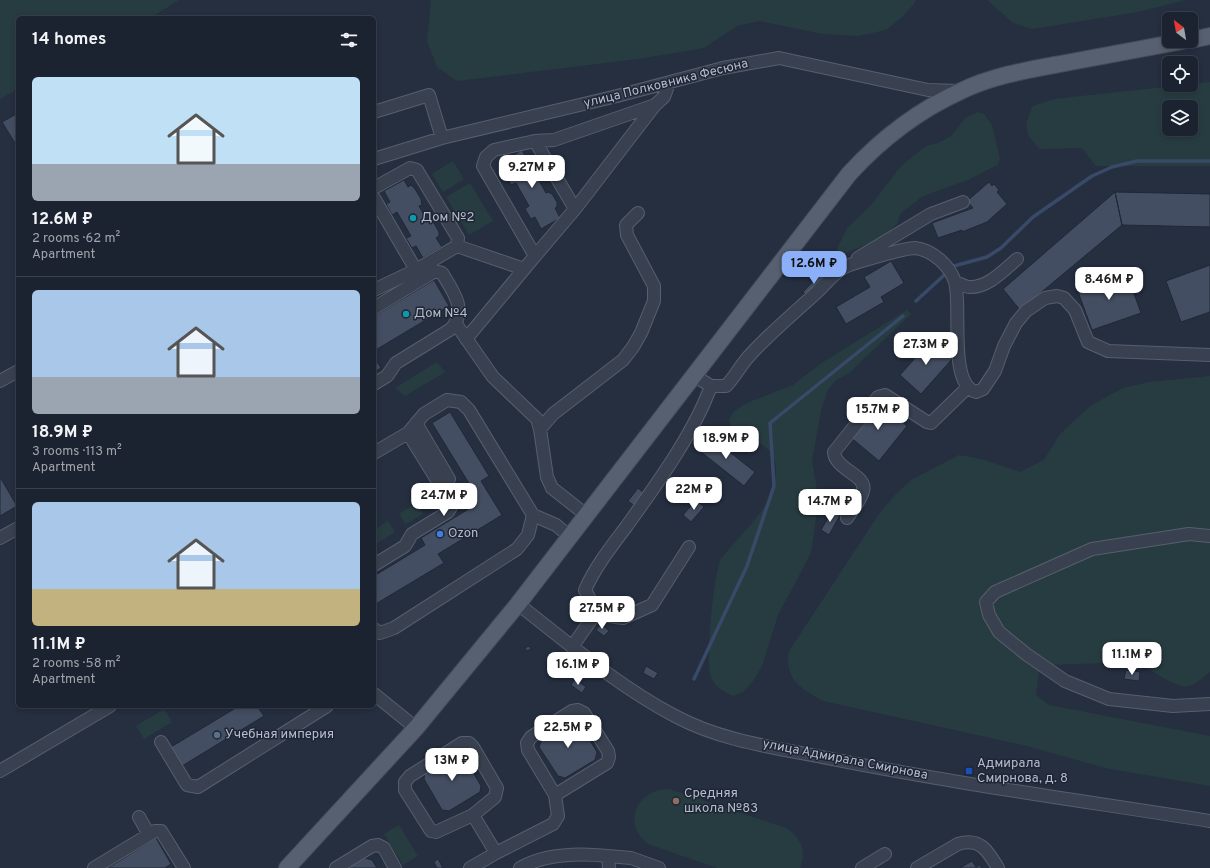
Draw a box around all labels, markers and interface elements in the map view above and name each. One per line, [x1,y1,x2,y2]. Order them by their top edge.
north arrow [1162,12,1198,48]
map controls [1162,12,1198,136]
text: 14 homes [32,29,106,51]
icon: filters [338,29,360,51]
street label: улица Полковника Фесюна [582,56,750,112]
button: locate [1162,56,1198,92]
button: layers [1162,100,1198,136]
icon: home [160,103,232,175]
pin: 9.27M ₽ [495,155,569,189]
text: 9.27M ₽ [508,160,556,176]
text: 12.6M ₽ [32,209,93,231]
place label: Дом №2 [421,210,474,226]
marker: Дом №2 [408,213,418,223]
text: 2 rooms · 62 m² [32,231,120,247]
text: Apartment [32,247,95,263]
pin: 12.6M ₽ [777,251,851,285]
text: 12.6M ₽ [791,256,837,272]
pin: 8.46M ₽ [1072,267,1146,301]
text: 8.46M ₽ [1084,272,1134,288]
place label: Дом №4 [414,306,468,322]
marker: Дом №4 [401,309,411,319]
icon: home [160,316,232,388]
pin: 27.3M ₽ [889,332,963,366]
text: 27.3M ₽ [903,337,949,353]
pin: 15.7M ₽ [841,397,915,431]
text: 15.7M ₽ [856,402,900,418]
text: 18.9M ₽ [32,422,93,444]
pin: 18.9M ₽ [689,426,763,460]
text: 18.9M ₽ [703,431,749,447]
text: 3 rooms · 113 m² [32,444,122,460]
text: Apartment [32,460,95,476]
pin: 22M ₽ [666,477,722,511]
text: 22M ₽ [675,482,713,498]
pin: 24.7M ₽ [407,483,481,517]
text: 24.7M ₽ [420,488,468,504]
pin: 14.7M ₽ [793,489,867,523]
text: 14.7M ₽ [808,494,852,510]
place label: Ozon [448,526,478,542]
icon: home [160,528,232,600]
marker: Ozon [435,529,445,539]
pin: 27.5M ₽ [565,596,639,630]
text: 27.5M ₽ [579,601,625,617]
text: 11.1M ₽ [32,634,86,656]
pin: 11.1M ₽ [1095,642,1169,676]
text: 11.1M ₽ [1111,647,1153,663]
pin: 16.1M ₽ [541,652,615,686]
text: 2 rooms · 58 m² [32,656,120,672]
text: 16.1M ₽ [556,657,600,673]
text: Apartment [32,672,95,688]
pin: 22.5M ₽ [531,715,605,749]
text: 22.5M ₽ [543,720,593,736]
place label: Учебная империя [225,727,334,743]
marker: Учебная империя [212,730,222,740]
street label: улица Адмирала Смирнова [761,736,929,784]
pin: 13M ₽ [424,748,480,782]
text: 13M ₽ [434,753,470,769]
place label: Адмирала Смирнова, д. 8 [977,756,1068,787]
marker: Адмирала Смирнова, д. 8 [964,766,974,776]
place label: Средняя школа №83 [684,786,758,817]
marker: Средняя школа №83 [671,796,681,806]

